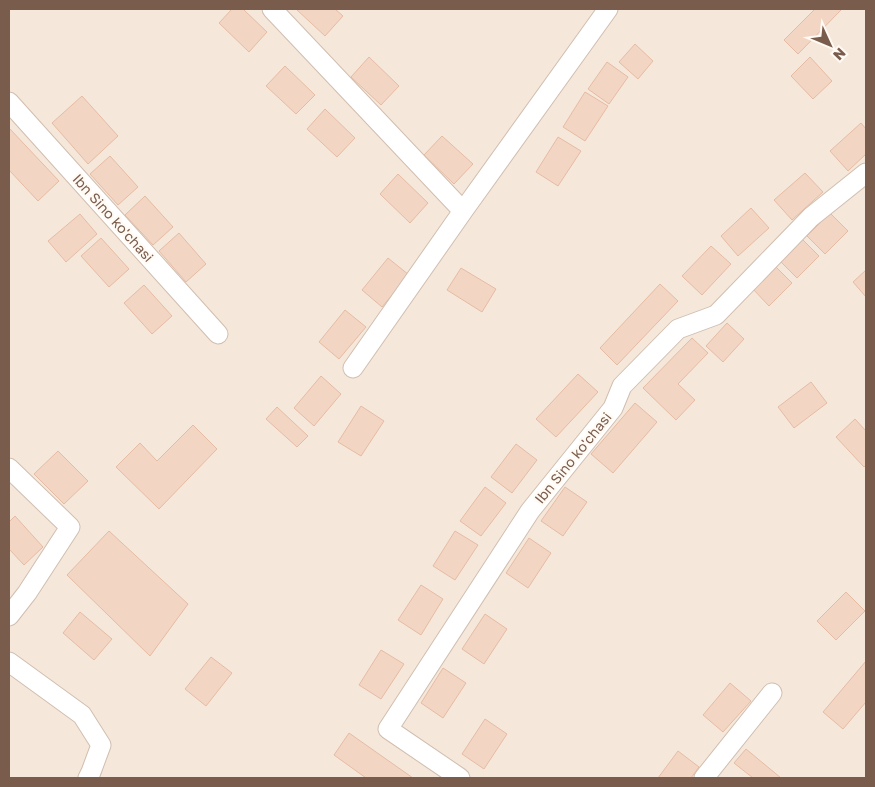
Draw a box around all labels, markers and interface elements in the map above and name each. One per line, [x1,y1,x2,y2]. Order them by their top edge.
north arrow [805,20,855,70]
text: N [830,45,850,64]
street label: Ibn Sino ko'chasi [69,170,157,265]
street label: Ibn Sino ko'chasi [531,409,615,507]

